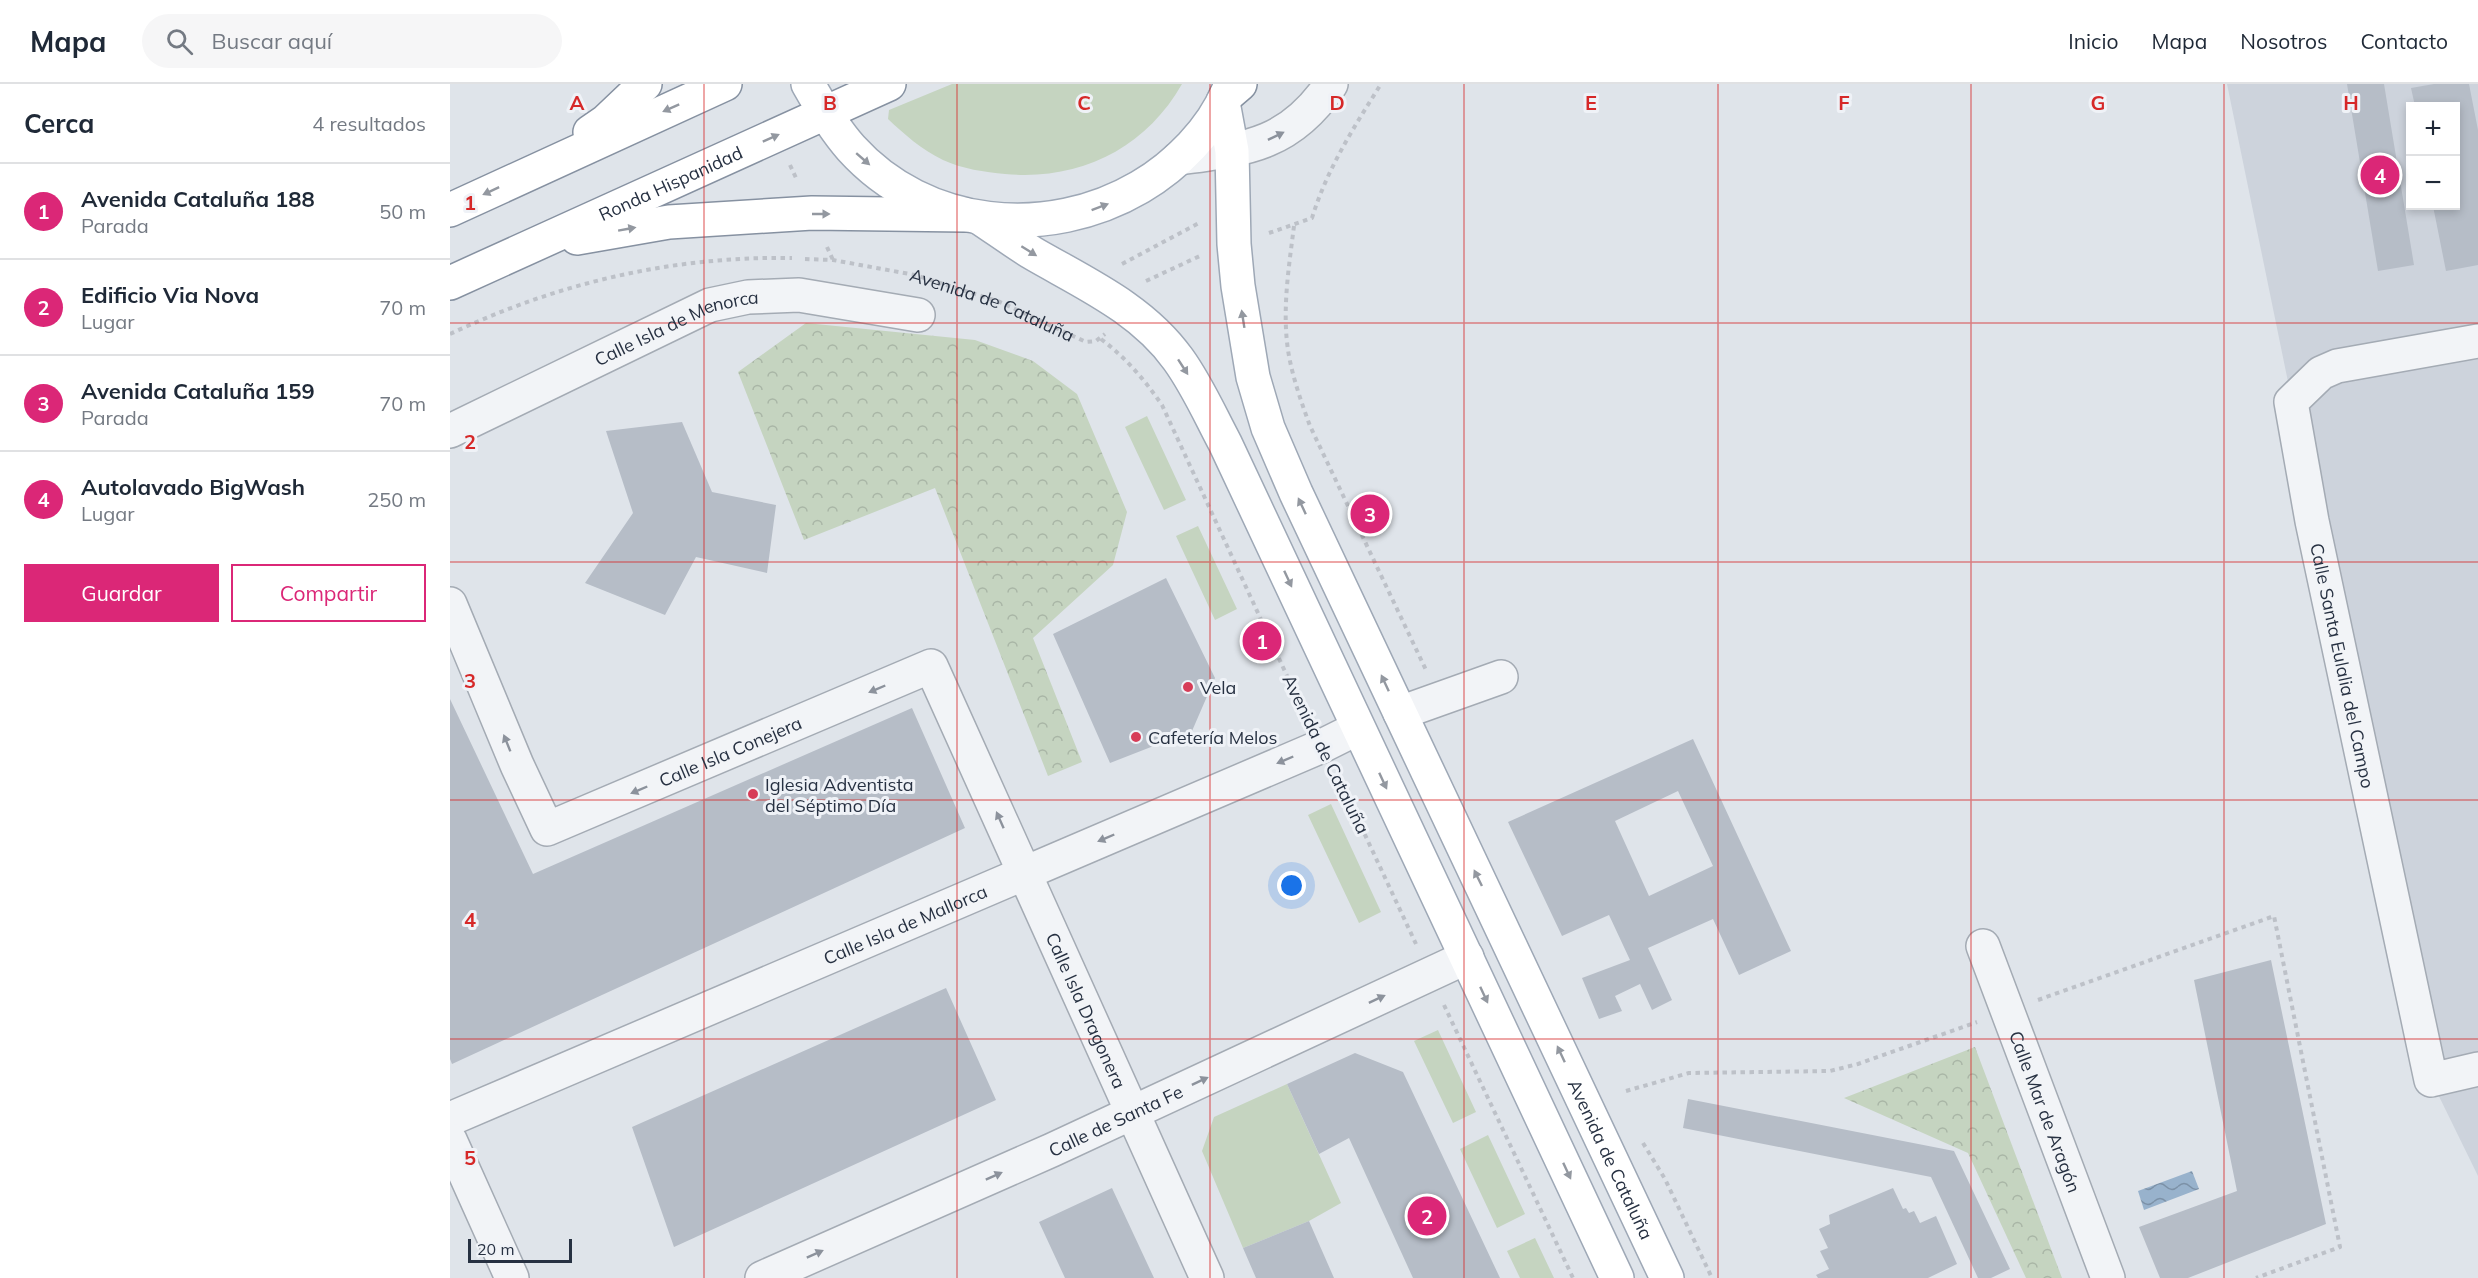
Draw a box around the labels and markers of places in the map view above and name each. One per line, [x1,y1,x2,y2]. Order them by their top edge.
pin: 4 [2360,152,2400,197]
pin: 3 [1350,492,1390,536]
pin: 1 [1242,618,1282,664]
place label: Vela [1200,676,1236,699]
marker: Vela [1181,680,1195,694]
place label: Cafetería Melos [1148,726,1278,749]
marker: Cafetería Melos [1129,730,1143,744]
place label: Iglesia Adventista del Séptimo Día [765,773,914,817]
marker: Iglesia Adventista del Séptimo Día [746,787,760,801]
pin: 2 [1408,1194,1446,1238]

